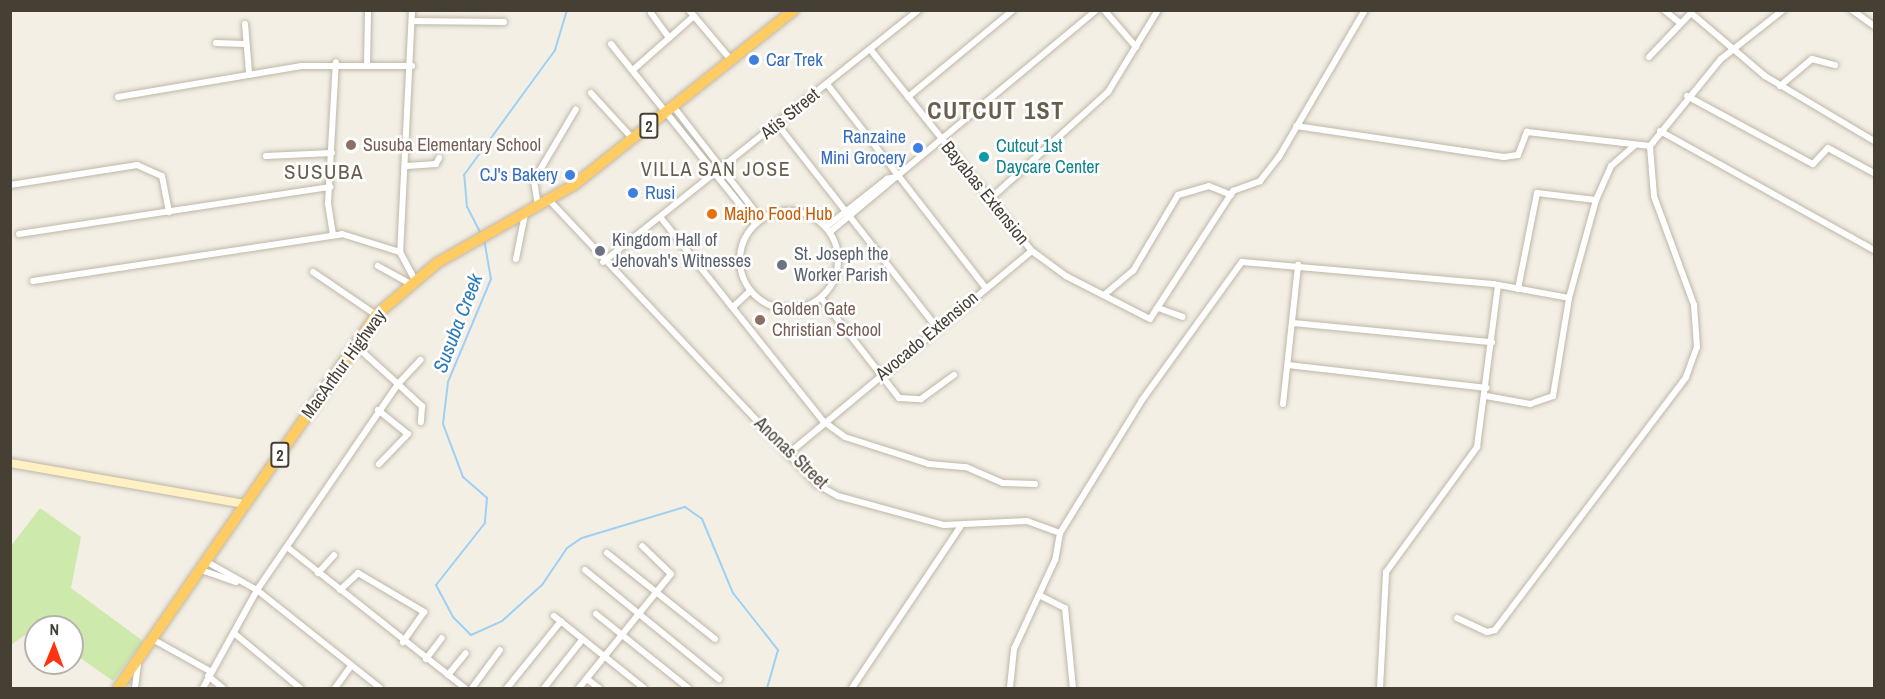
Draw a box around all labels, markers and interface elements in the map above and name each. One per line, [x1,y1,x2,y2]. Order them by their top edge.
place label: Car Trek [766,49,823,71]
marker: Car Trek [747,53,761,67]
street label: Atis Street [756,84,824,144]
district label: CUTCUT 1ST [927,97,1065,125]
road number: 2 [638,113,660,139]
place label: Ranzaine Mini Grocery [821,127,906,170]
place label: Susuba Elementary School [363,134,541,156]
place label: Cutcut 1st Daycare Center [996,136,1099,178]
street label: Bayabas Extension [937,137,1033,249]
marker: Susuba Elementary School [344,138,358,152]
marker: Ranzaine Mini Grocery [911,141,925,155]
marker: Cutcut 1st Daycare Center [977,150,991,164]
district label: VILLA SAN JOSE [640,156,792,180]
district label: SUSUBA [284,159,364,185]
place label: CJ's Bakery [480,164,558,186]
marker: CJ's Bakery [563,168,577,182]
place label: Rusi [645,182,675,204]
marker: Rusi [626,186,640,200]
place label: Majho Food Hub [724,203,832,225]
marker: Majho Food Hub [705,207,719,221]
place label: Kingdom Hall of Jehovah's Witnesses [612,230,751,272]
marker: Kingdom Hall of Jehovah's Witnesses [593,244,607,258]
place label: St. Joseph the Worker Parish [794,244,888,286]
marker: St. Joseph the Worker Parish [775,258,789,272]
water label: Susuba Creek [427,270,487,376]
street label: Avocado Extension [871,287,983,385]
place label: Golden Gate Christian School [772,299,881,342]
street label: MacArthur Highway [297,305,391,423]
marker: Golden Gate Christian School [753,313,767,327]
street label: Anonas Street [750,413,832,493]
road number: 2 [270,442,290,468]
north arrow [24,615,84,675]
text: N [49,618,59,640]

